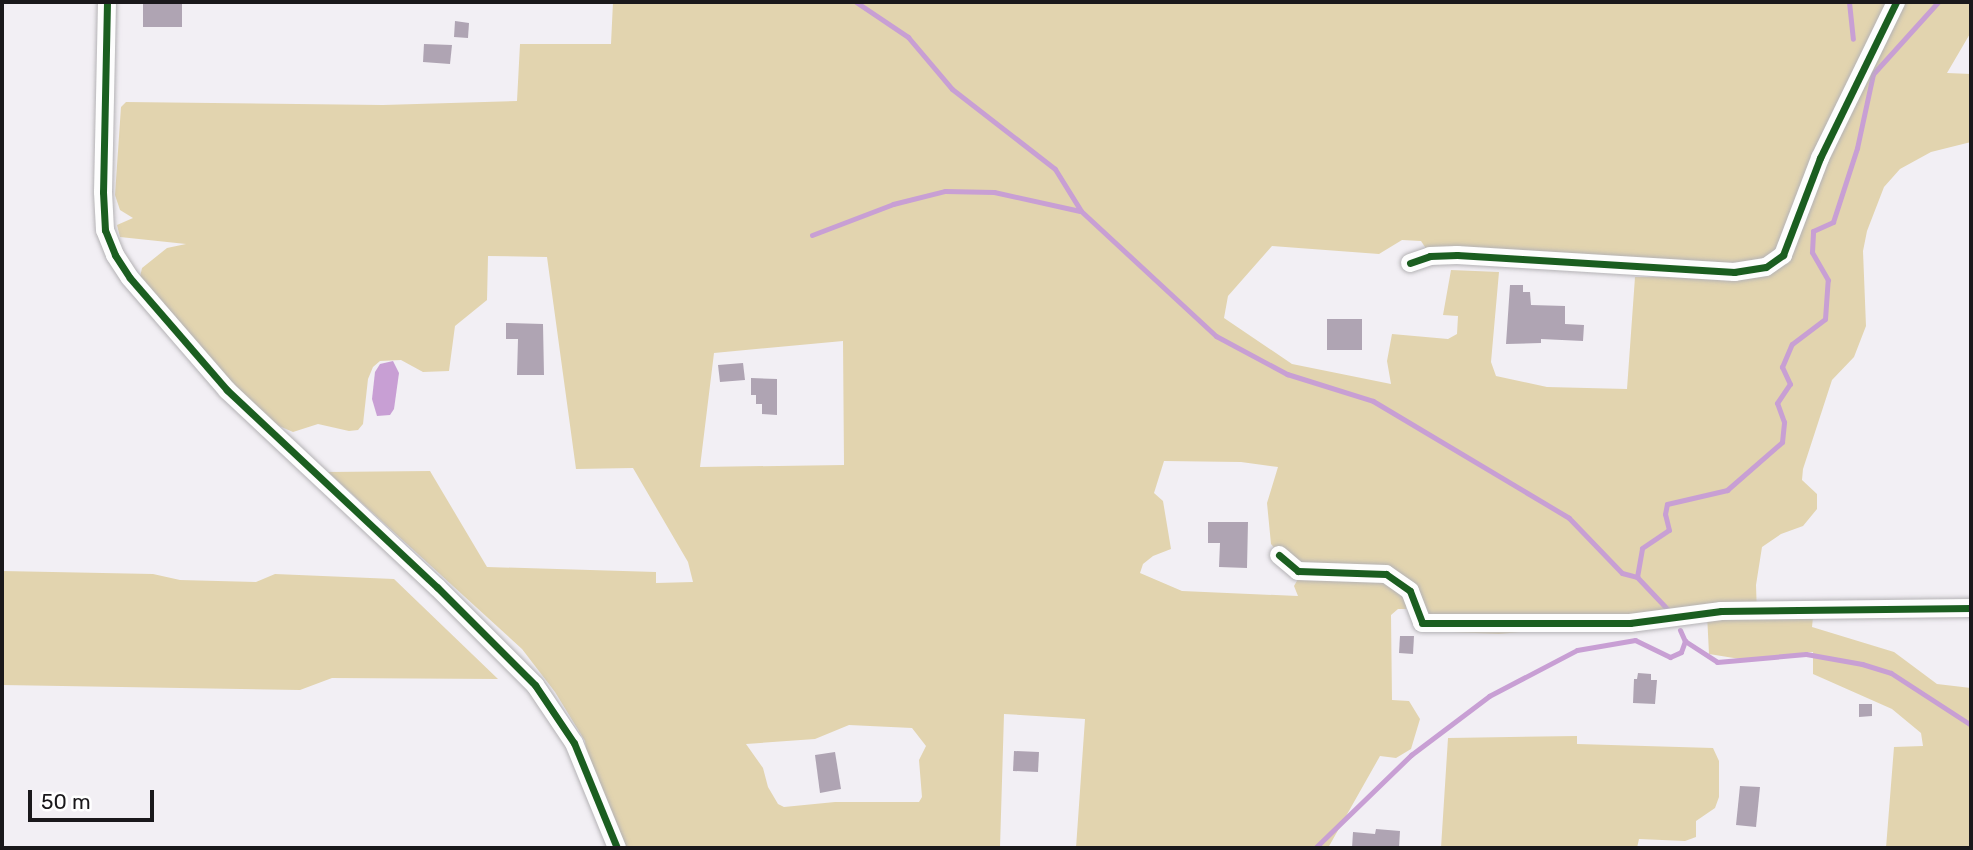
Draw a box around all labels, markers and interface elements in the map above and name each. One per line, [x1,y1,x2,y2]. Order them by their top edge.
scale bar [32,776,158,820]
text: 50 m [41,789,91,814]

